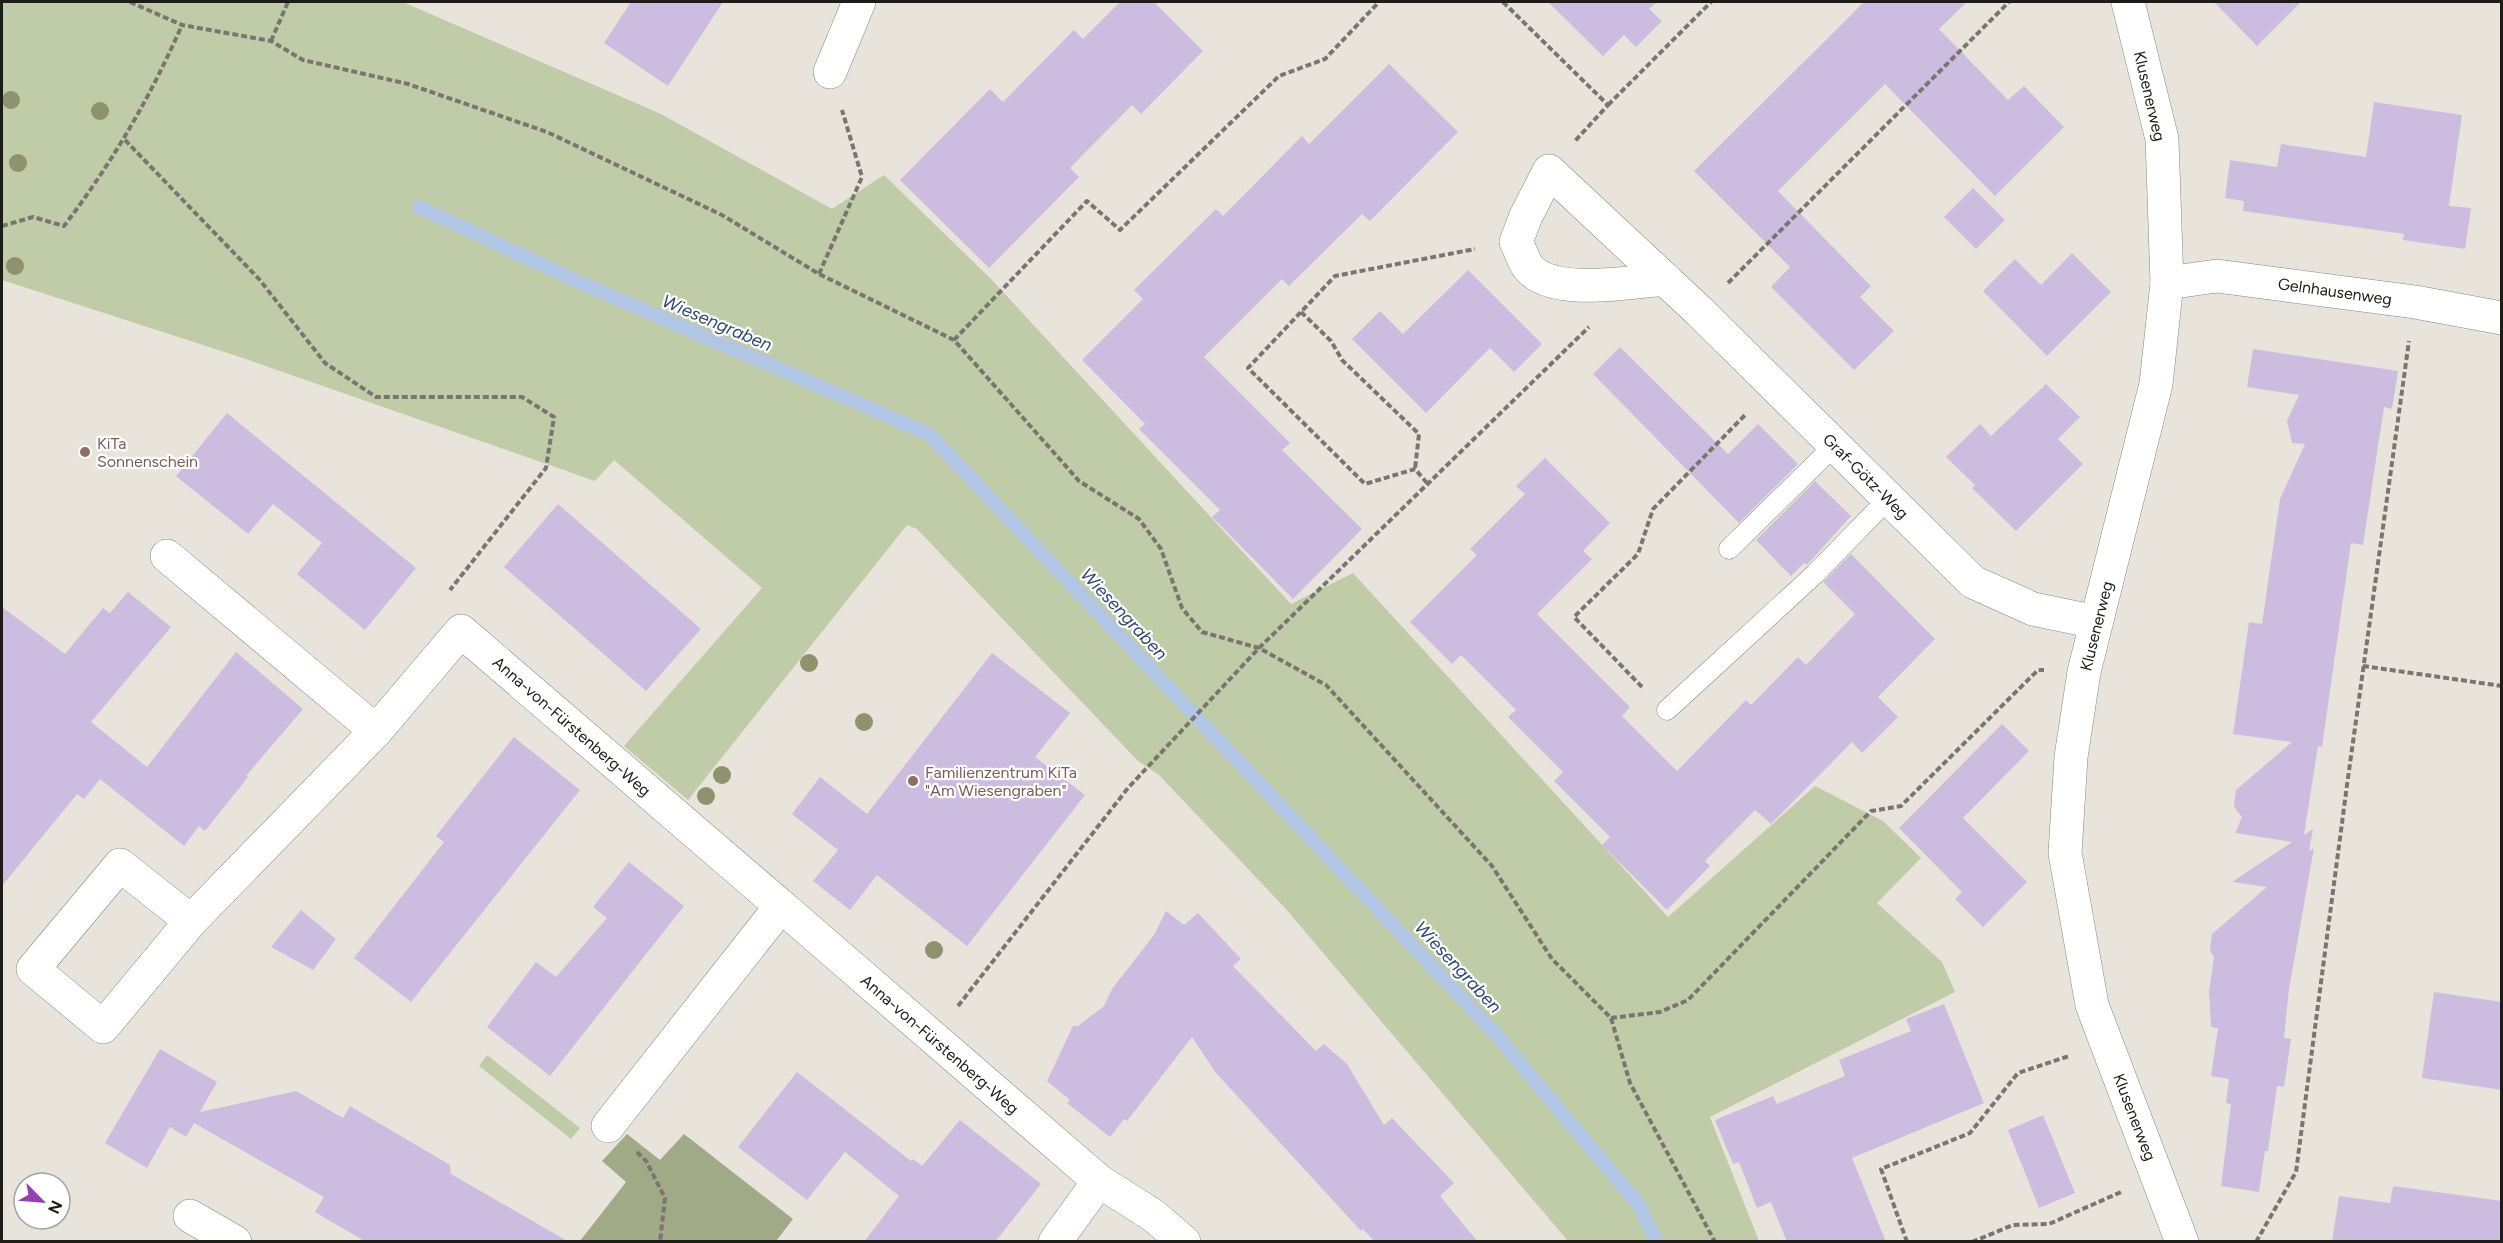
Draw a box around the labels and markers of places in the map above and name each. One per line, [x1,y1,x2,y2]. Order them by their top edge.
place label: KiTa Sonnenschein [97,434,198,471]
marker: KiTa Sonnenschein [78,445,92,459]
place label: Familienzentrum KiTa "Am Wiesengraben" [925,763,1077,800]
marker: Familienzentrum KiTa "Am Wiesengraben" [906,774,920,788]

